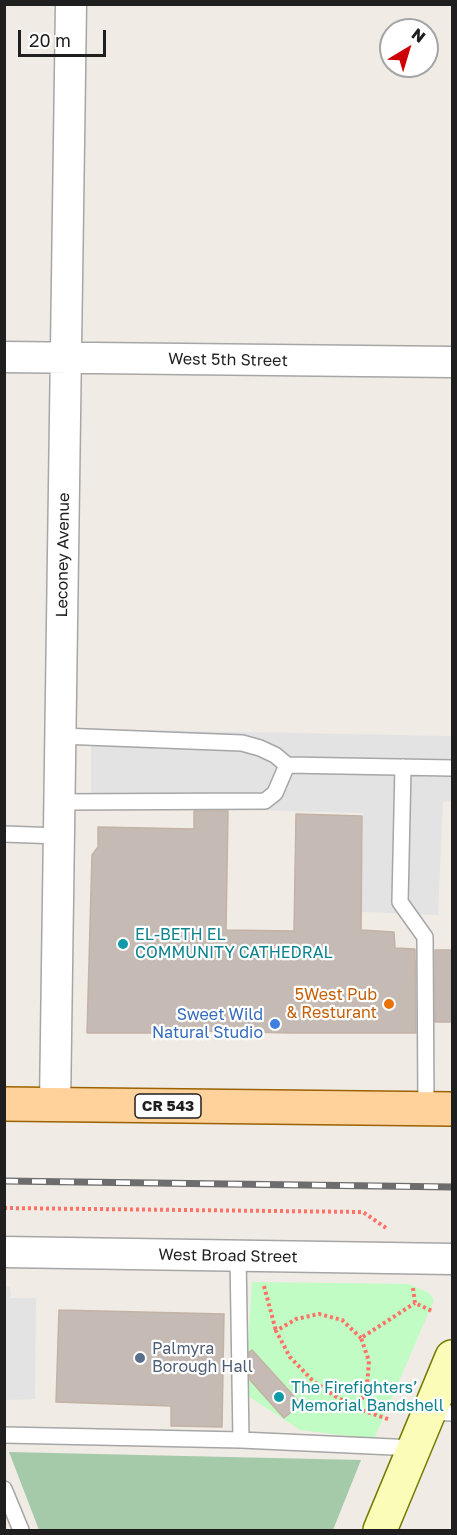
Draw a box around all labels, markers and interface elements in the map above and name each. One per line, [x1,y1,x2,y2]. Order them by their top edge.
scale bar [21,18,110,56]
north arrow [379,18,439,78]
text: N [408,24,430,47]
text: 20 m [29,29,71,51]
street label: West 5th Street [168,349,288,371]
street label: Leconey Avenue [52,492,74,618]
place label: EL-BETH EL COMMUNITY CATHEDRAL [135,925,333,963]
marker: EL-BETH EL COMMUNITY CATHEDRAL [116,937,130,951]
place label: 5West Pub & Resturant [287,985,377,1023]
marker: 5West Pub & Resturant [382,997,396,1011]
place label: Sweet Wild Natural Studio [152,1005,263,1043]
marker: Sweet Wild Natural Studio [268,1017,282,1031]
road number: CR 543 [135,1094,201,1118]
street label: West Broad Street [158,1245,298,1267]
place label: Palmyra Borough Hall [152,1339,253,1377]
marker: Palmyra Borough Hall [133,1351,147,1365]
place label: The Firefighters’ Memorial Bandshell [291,1378,444,1416]
marker: The Firefighters’ Memorial Bandshell [272,1390,286,1404]

